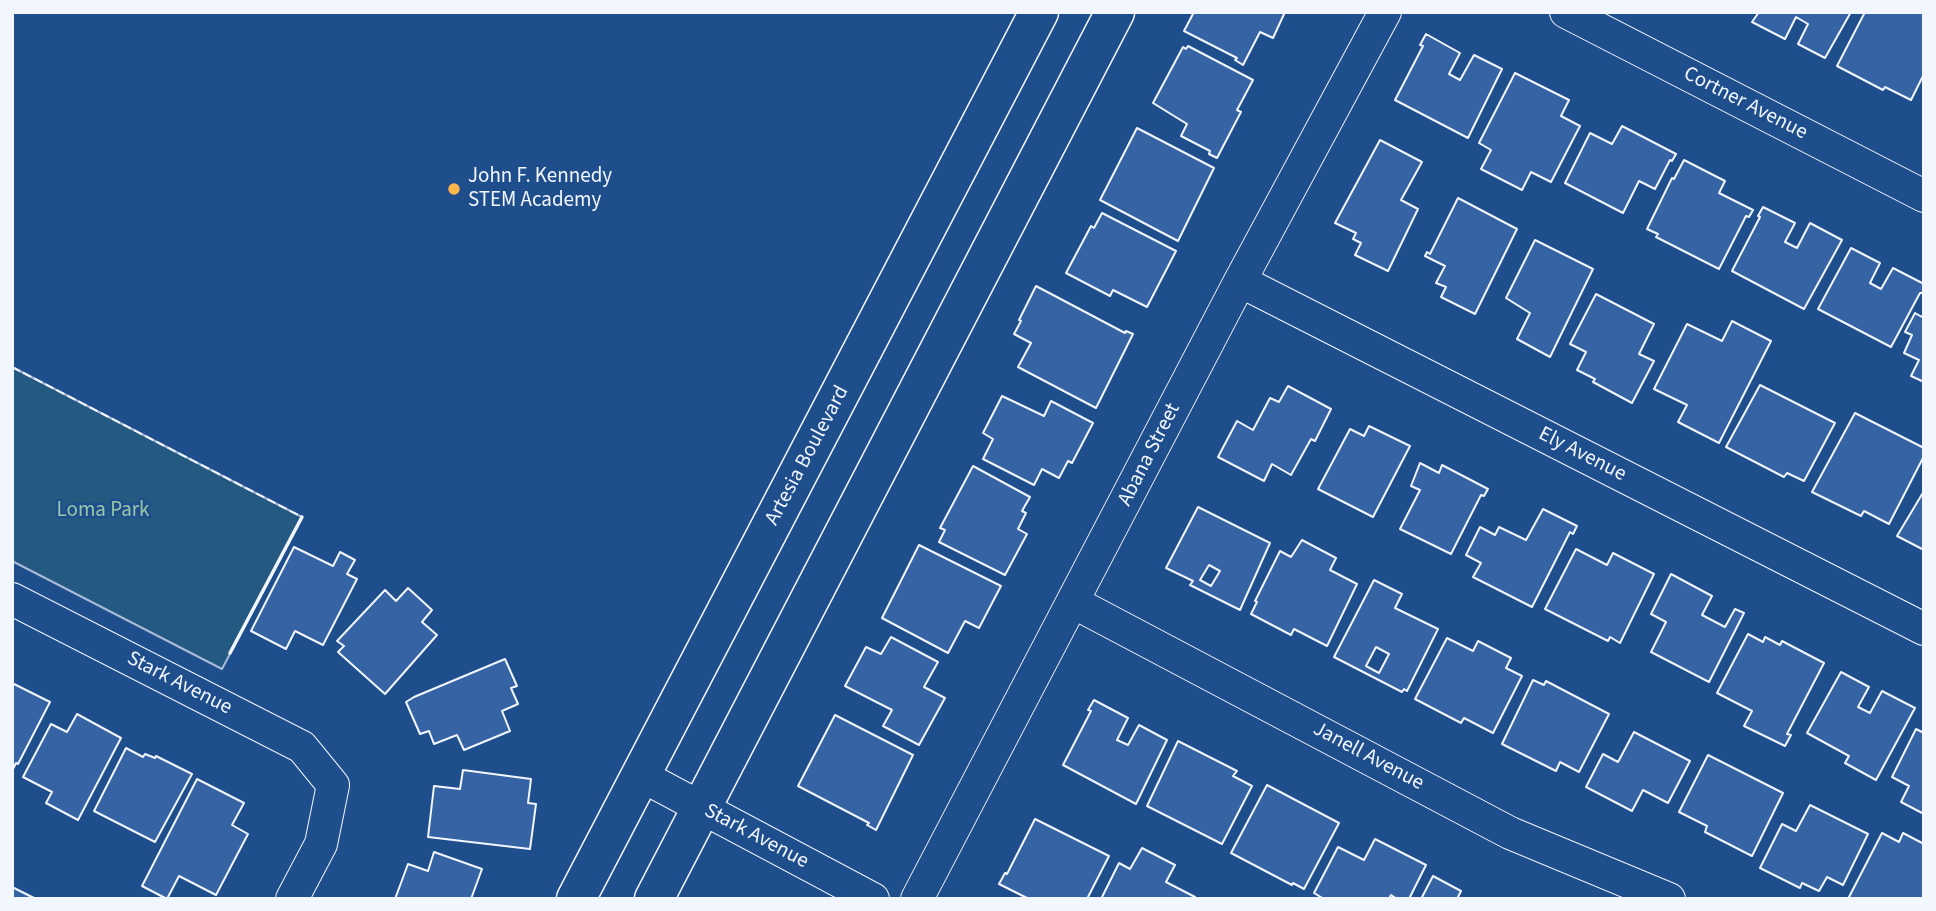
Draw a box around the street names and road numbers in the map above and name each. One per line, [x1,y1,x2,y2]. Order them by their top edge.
street label: Cortner Avenue [1679,62,1811,146]
street label: Artesia Boulevard [761,382,855,530]
street label: Abana Street [1113,399,1187,511]
street label: Ely Avenue [1534,422,1630,488]
street label: Stark Avenue [122,647,236,721]
street label: Janell Avenue [1308,717,1428,797]
street label: Stark Avenue [700,799,812,875]

